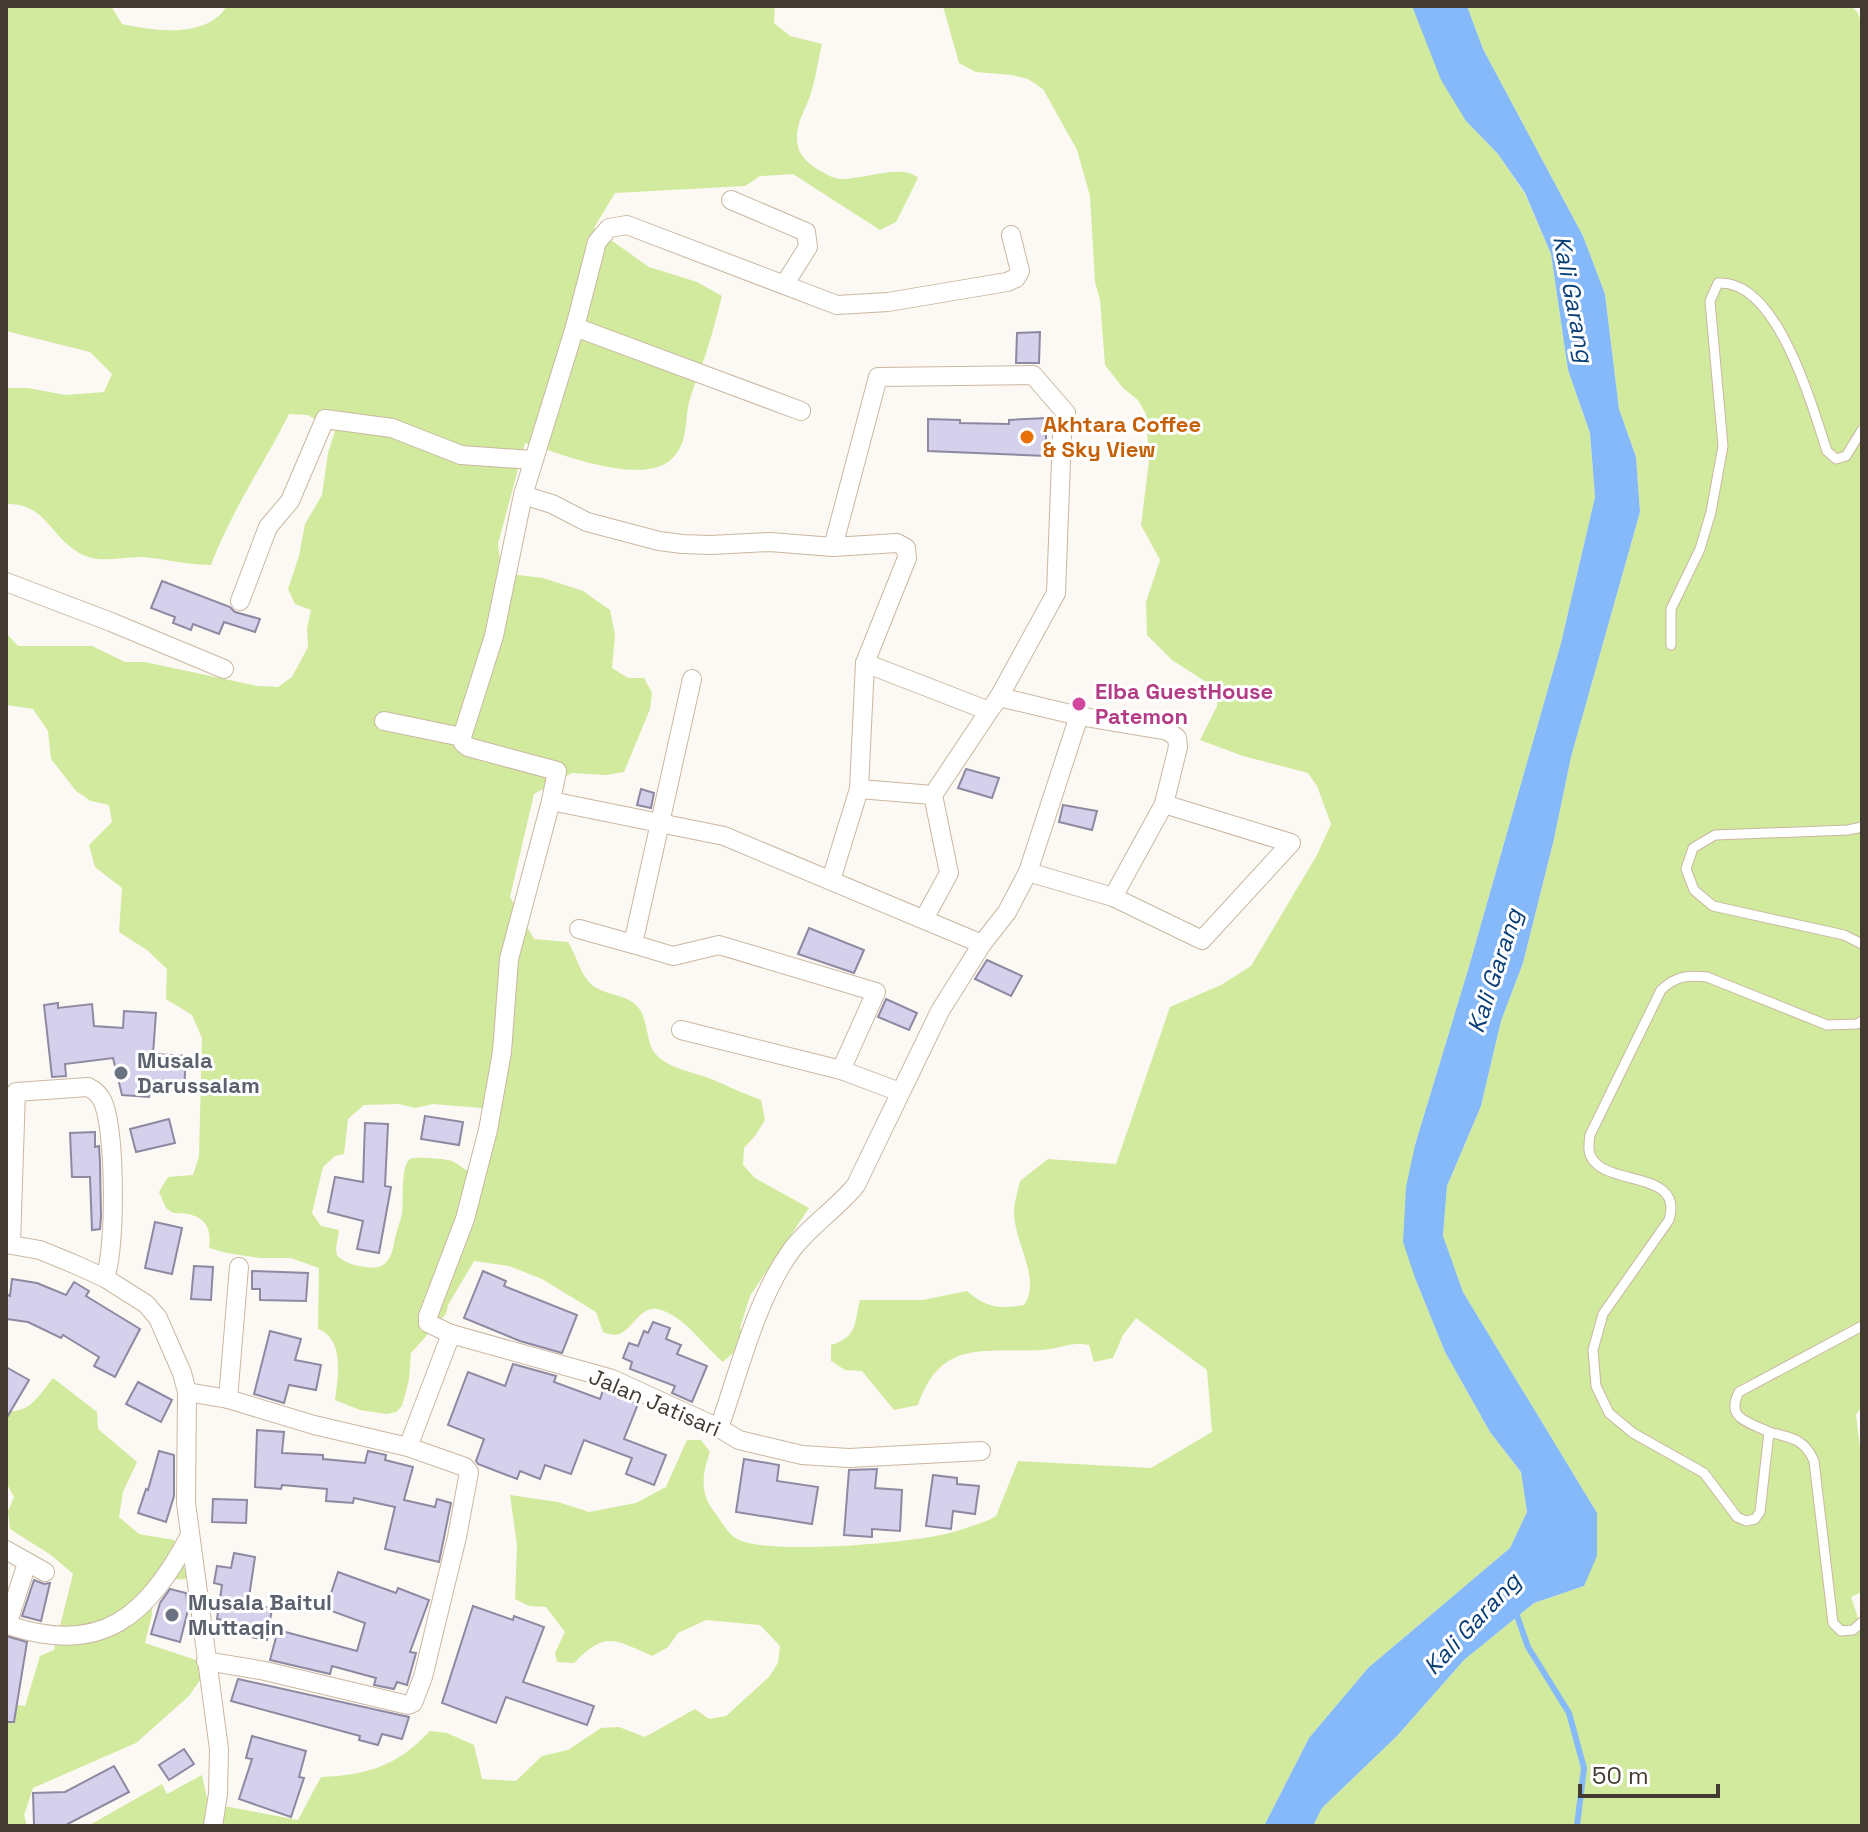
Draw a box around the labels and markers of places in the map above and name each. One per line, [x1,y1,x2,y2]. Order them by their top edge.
place label: Akhtara Coffee & Sky View [1043,410,1201,463]
marker: Akhtara Coffee & Sky View [1018,428,1036,446]
place label: Elba GuestHouse Patemon [1095,677,1273,730]
marker: Elba GuestHouse Patemon [1070,695,1088,713]
place label: Musala Darussalam [137,1046,260,1099]
marker: Musala Darussalam [112,1064,130,1082]
place label: Musala Baitul Muttaqin [188,1588,332,1641]
marker: Musala Baitul Muttaqin [163,1606,181,1624]

